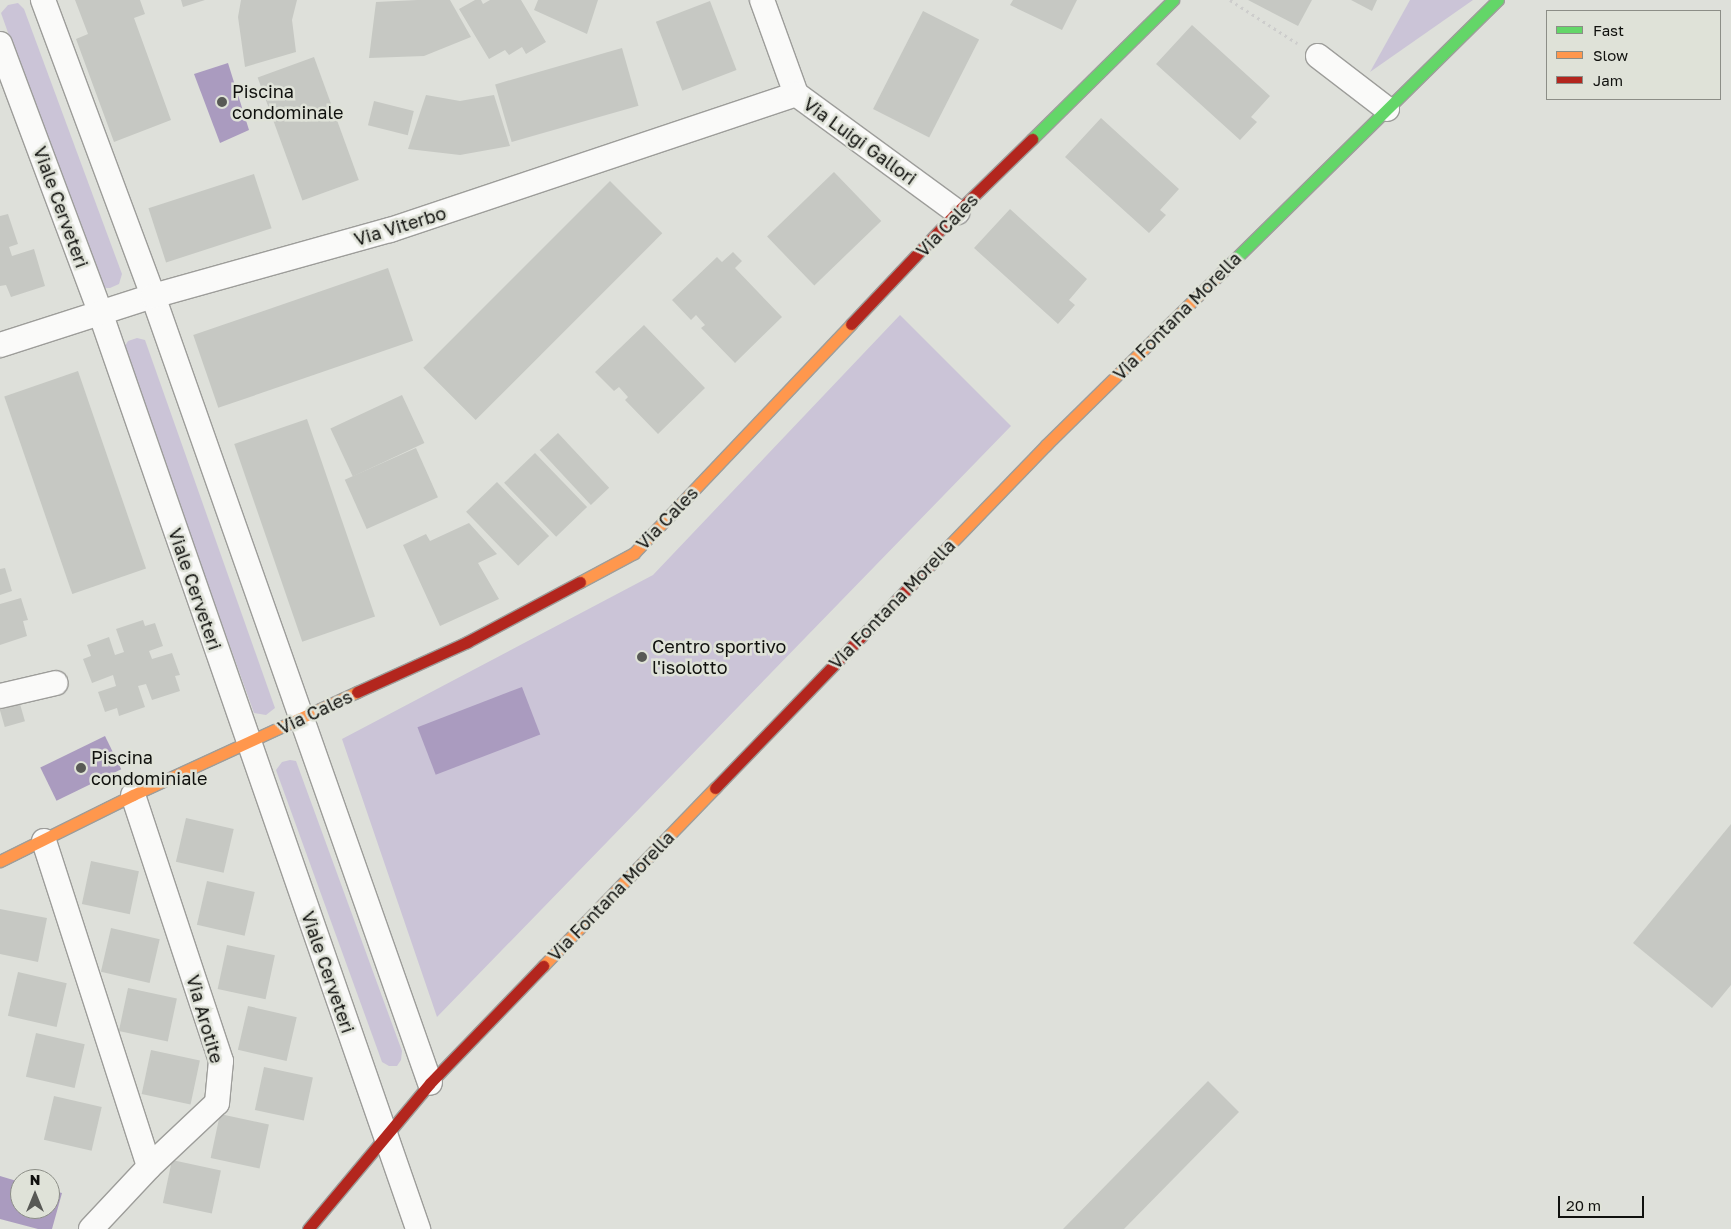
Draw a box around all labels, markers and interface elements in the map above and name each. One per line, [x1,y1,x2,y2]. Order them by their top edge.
legend [1546,10,1721,100]
text: Fast [1593,21,1624,39]
text: Slow [1593,46,1628,64]
text: Jam [1593,71,1623,89]
place label: Piscina condominale [232,81,344,124]
street label: Via Luigi Gallori [799,93,921,189]
marker: Piscina condominale [216,96,228,108]
street label: Viale Cerveteri [29,143,93,271]
street label: Via Cales [912,189,982,261]
street label: Via Viterbo [351,202,449,250]
street label: Via Fontana Morella [1109,248,1245,384]
street label: Via Cales [632,482,702,554]
street label: Viale Cerveteri [164,525,226,653]
street label: Via Fontana Morella [824,535,960,673]
place label: Centro sportivo l'isolotto [652,636,786,679]
marker: Centro sportivo l'isolotto [636,651,648,663]
street label: Via Cales [274,685,356,739]
place label: Piscina condominiale [91,747,207,790]
marker: Piscina condominiale [75,762,87,774]
street label: Via Fontana Morella [543,827,679,965]
street label: Viale Cerveteri [297,908,359,1036]
street label: Via Arotite [182,972,228,1066]
north arrow [10,1169,60,1219]
text: N [30,1171,40,1188]
scale bar [1561,1186,1647,1218]
text: 20 m [1566,1196,1601,1214]

